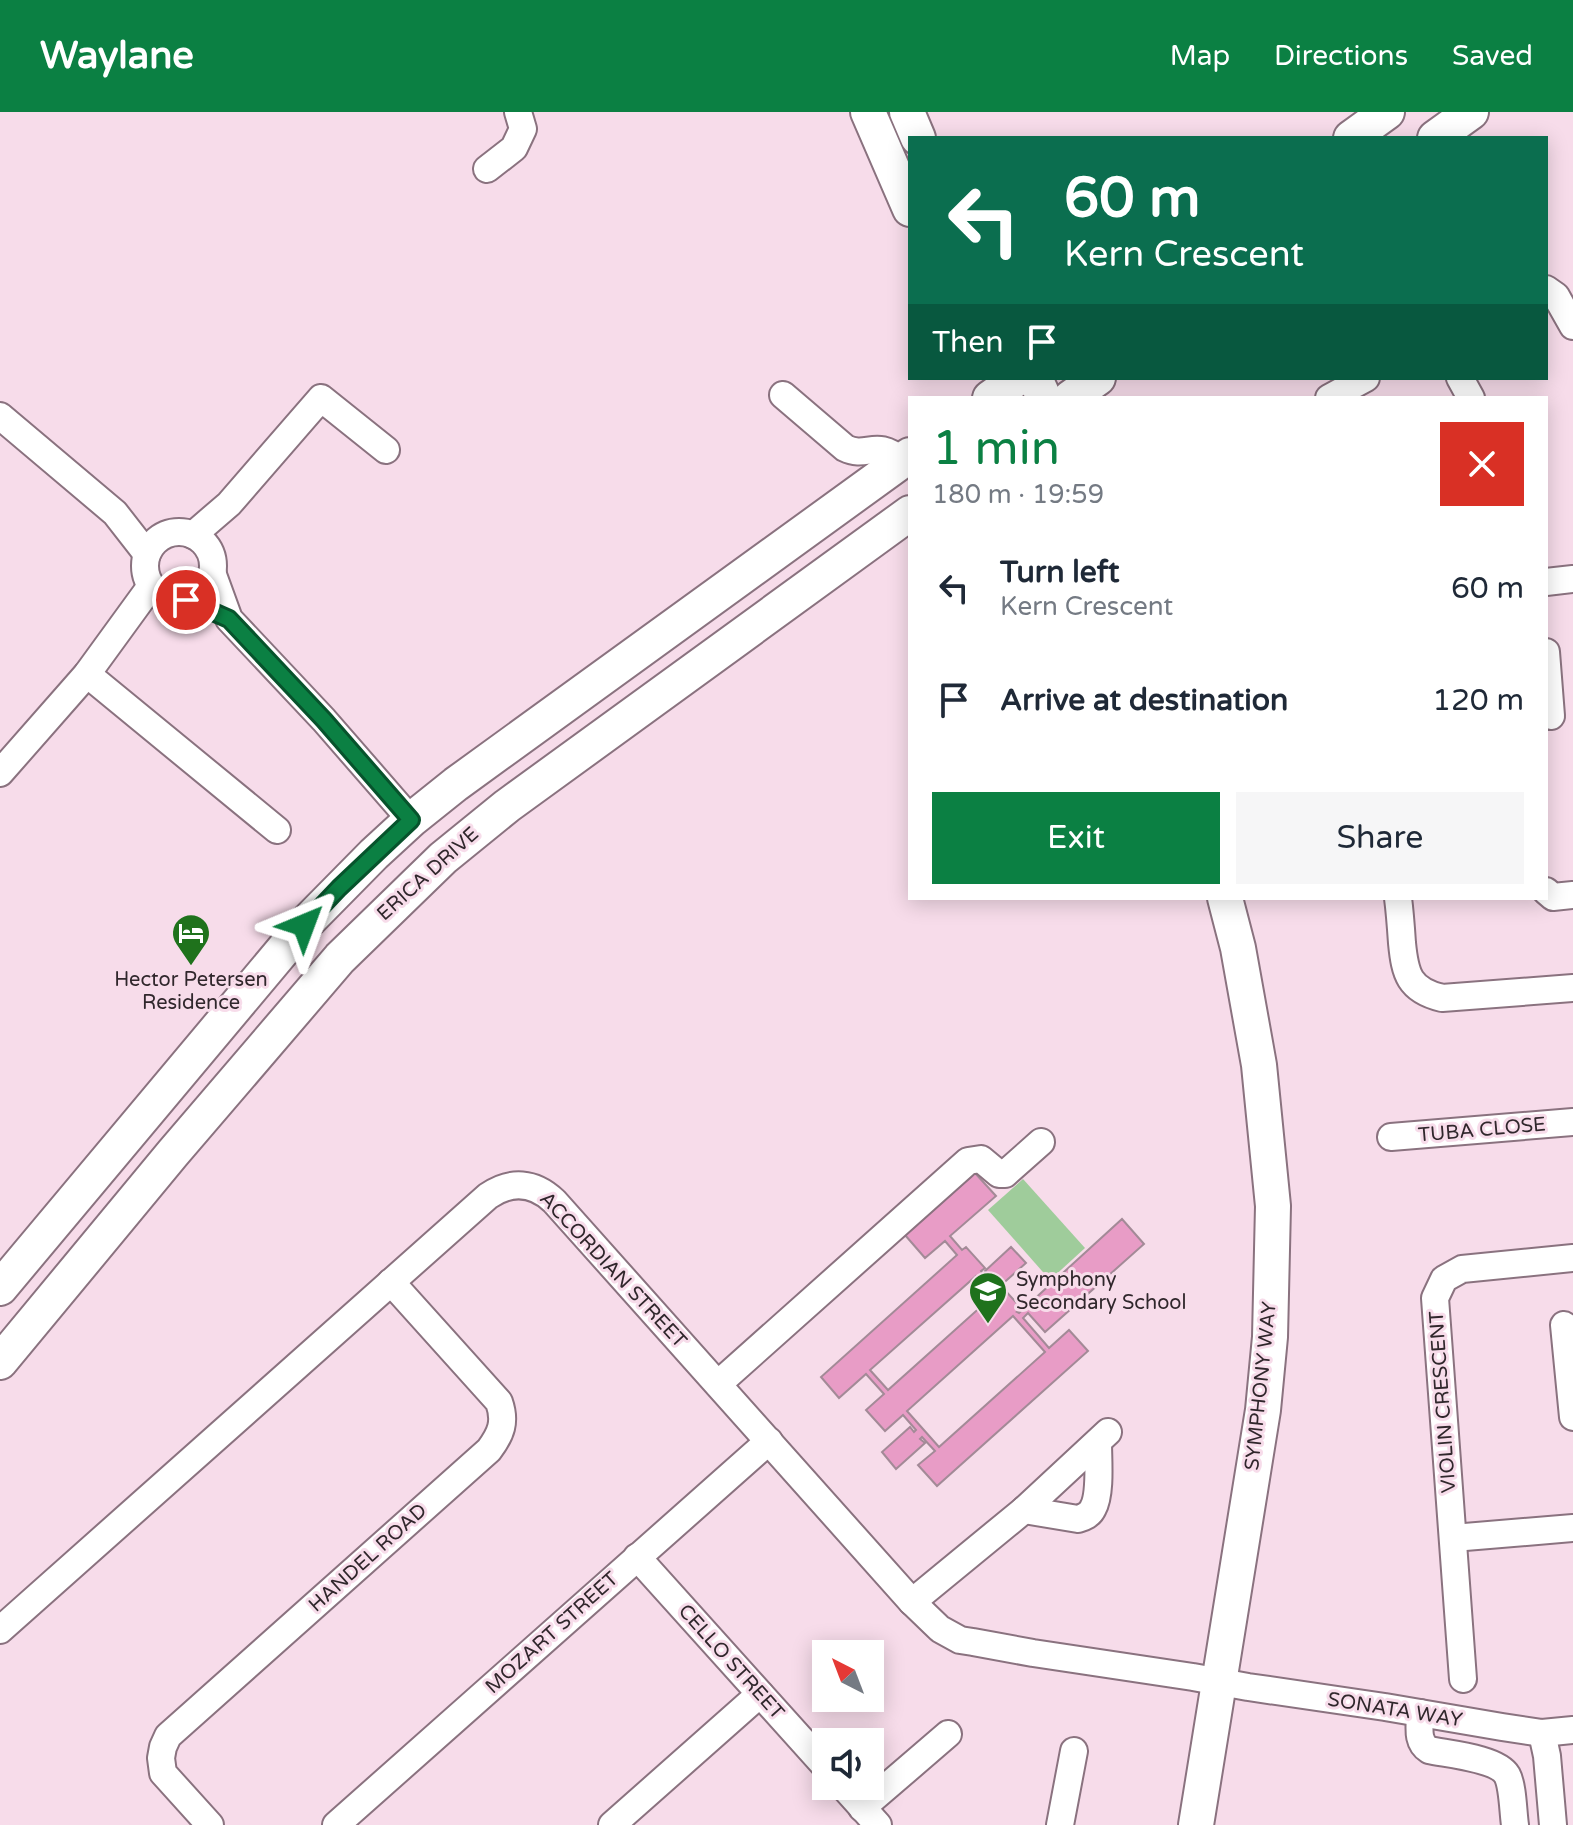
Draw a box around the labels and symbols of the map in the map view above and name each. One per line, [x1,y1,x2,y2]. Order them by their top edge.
pin [152,566,220,634]
street label: ERICA DRIVE [372,822,484,926]
position arrow [262,883,346,967]
hotel icon: Hector Petersen Residence [170,912,212,967]
place label: Hector Petersen Residence [114,968,268,1015]
street label: TUBA CLOSE [1417,1112,1547,1148]
street label: ACCORDIAN STREET [534,1187,692,1353]
place label: Symphony Secondary School [1016,1268,1186,1315]
school or university icon: Symphony Secondary School [967,1270,1009,1325]
street label: SYMPHONY WAY [1240,1300,1282,1472]
street label: VIOLIN CRESCENT [1425,1310,1461,1494]
street label: HANDEL ROAD [304,1499,432,1617]
street label: MOZART STREET [481,1567,623,1699]
street label: CELLO STREET [673,1599,789,1725]
north arrow [812,1640,884,1712]
street label: SONATA WAY [1326,1688,1464,1733]

